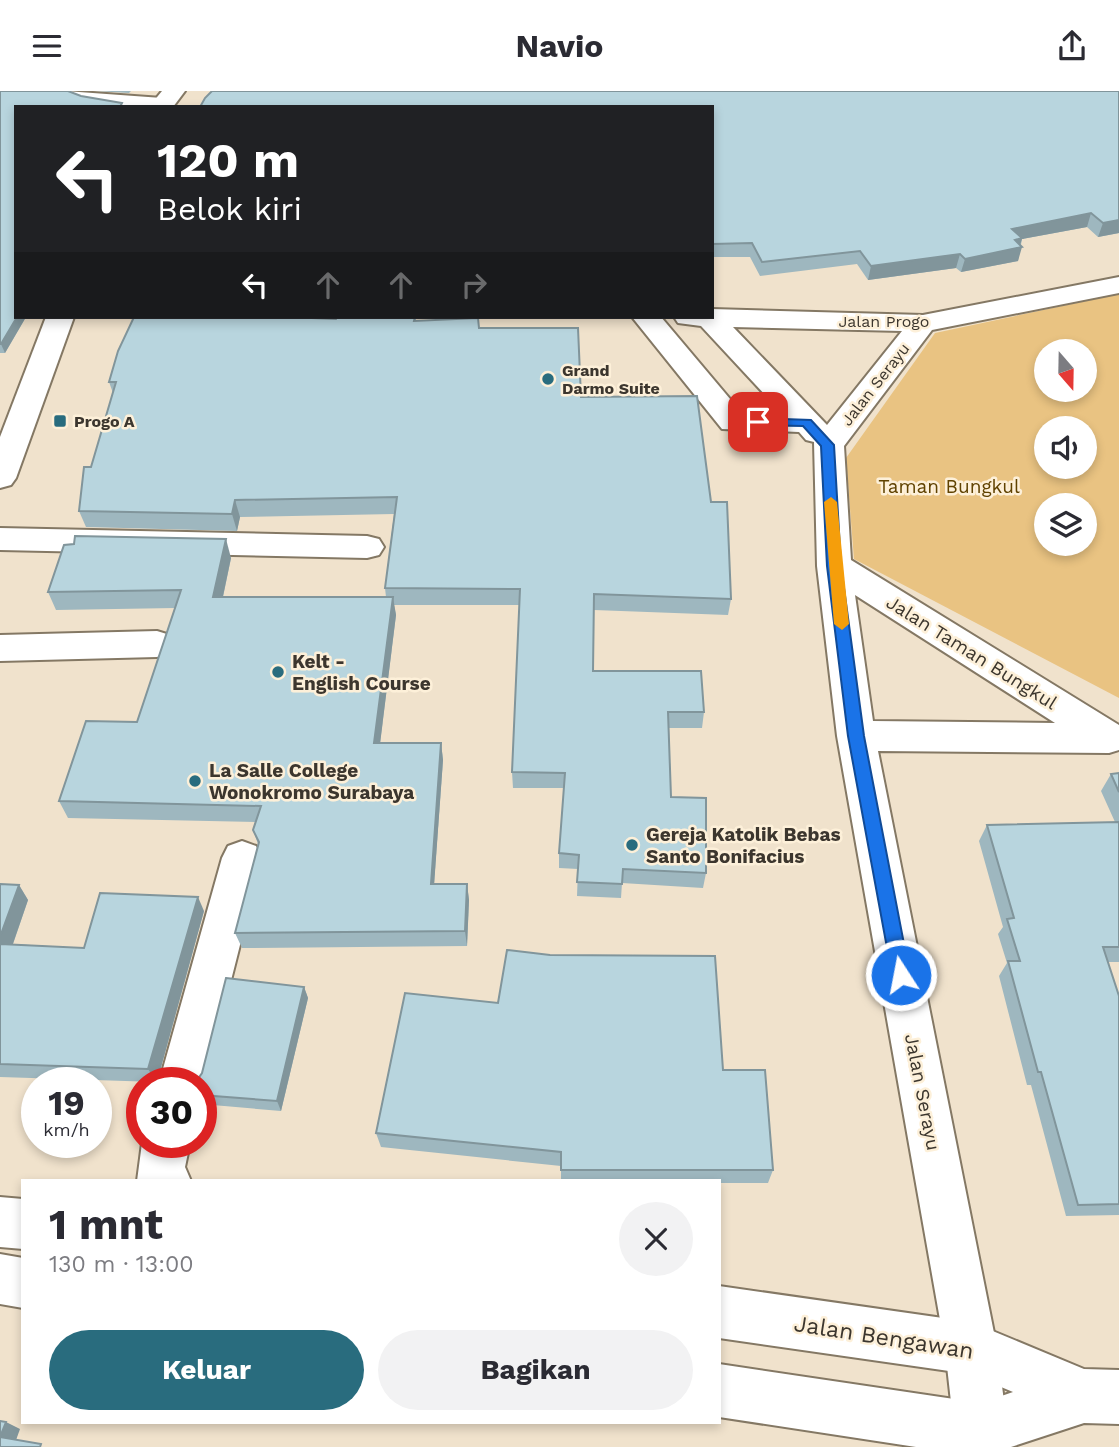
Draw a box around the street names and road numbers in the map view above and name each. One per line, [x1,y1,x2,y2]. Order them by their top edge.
street label: Jalan Progo [839,312,929,331]
street label: Jalan Serayu [837,339,914,429]
street label: Jalan Taman Bungkul [882,590,1062,715]
street label: Jalan Serayu [900,1032,945,1152]
street label: Jalan Bengawan [792,1310,976,1365]

